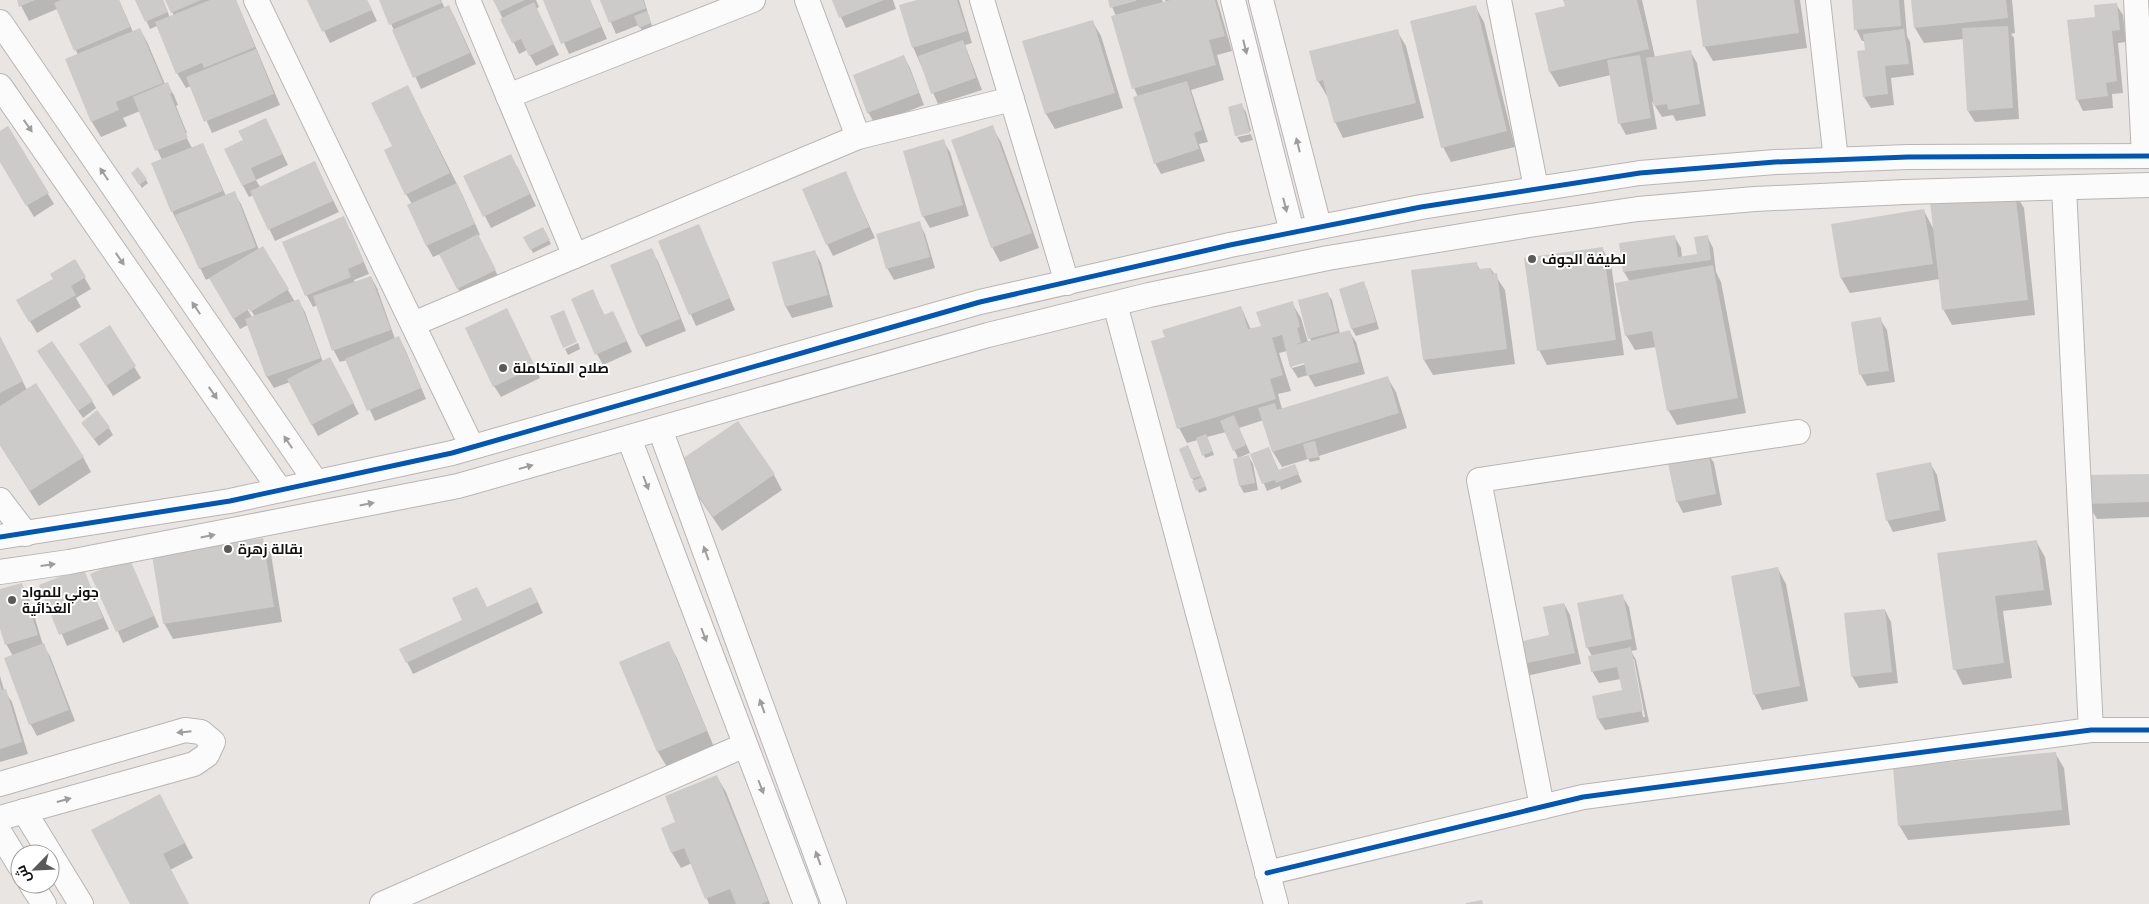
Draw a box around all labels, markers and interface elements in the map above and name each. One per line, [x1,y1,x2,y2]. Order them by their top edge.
one-way arrow [1241,40,1249,55]
one-way arrow [23,119,33,132]
one-way arrow [1294,138,1302,153]
one-way arrow [100,167,109,181]
one-way arrow [1281,197,1289,212]
place label: لطيفة الجوف [1542,251,1626,268]
one-way arrow [115,252,125,266]
marker: لطيفة الجوف [1526,253,1538,265]
one-way arrow [191,301,201,315]
place label: صلاح المتكاملة [513,360,609,378]
marker: صلاح المتكاملة [497,362,509,374]
one-way arrow [208,386,218,400]
one-way arrow [283,435,293,449]
one-way arrow [518,462,533,470]
one-way arrow [643,476,650,491]
one-way arrow [360,500,375,508]
one-way arrow [200,531,216,539]
place label: بقالة زهرة [238,541,303,558]
marker: بقالة زهرة [222,543,234,555]
one-way arrow [702,545,710,560]
one-way arrow [41,561,57,569]
place label: جوني للمواد الغذائية [22,584,99,617]
marker: جوني للمواد الغذائية [6,594,18,606]
one-way arrow [701,628,708,643]
one-way arrow [758,698,765,713]
one-way arrow [176,728,192,736]
one-way arrow [757,780,765,795]
one-way arrow [56,796,71,804]
north arrow [10,844,60,894]
one-way arrow [814,850,822,865]
text: ش [12,862,35,886]

